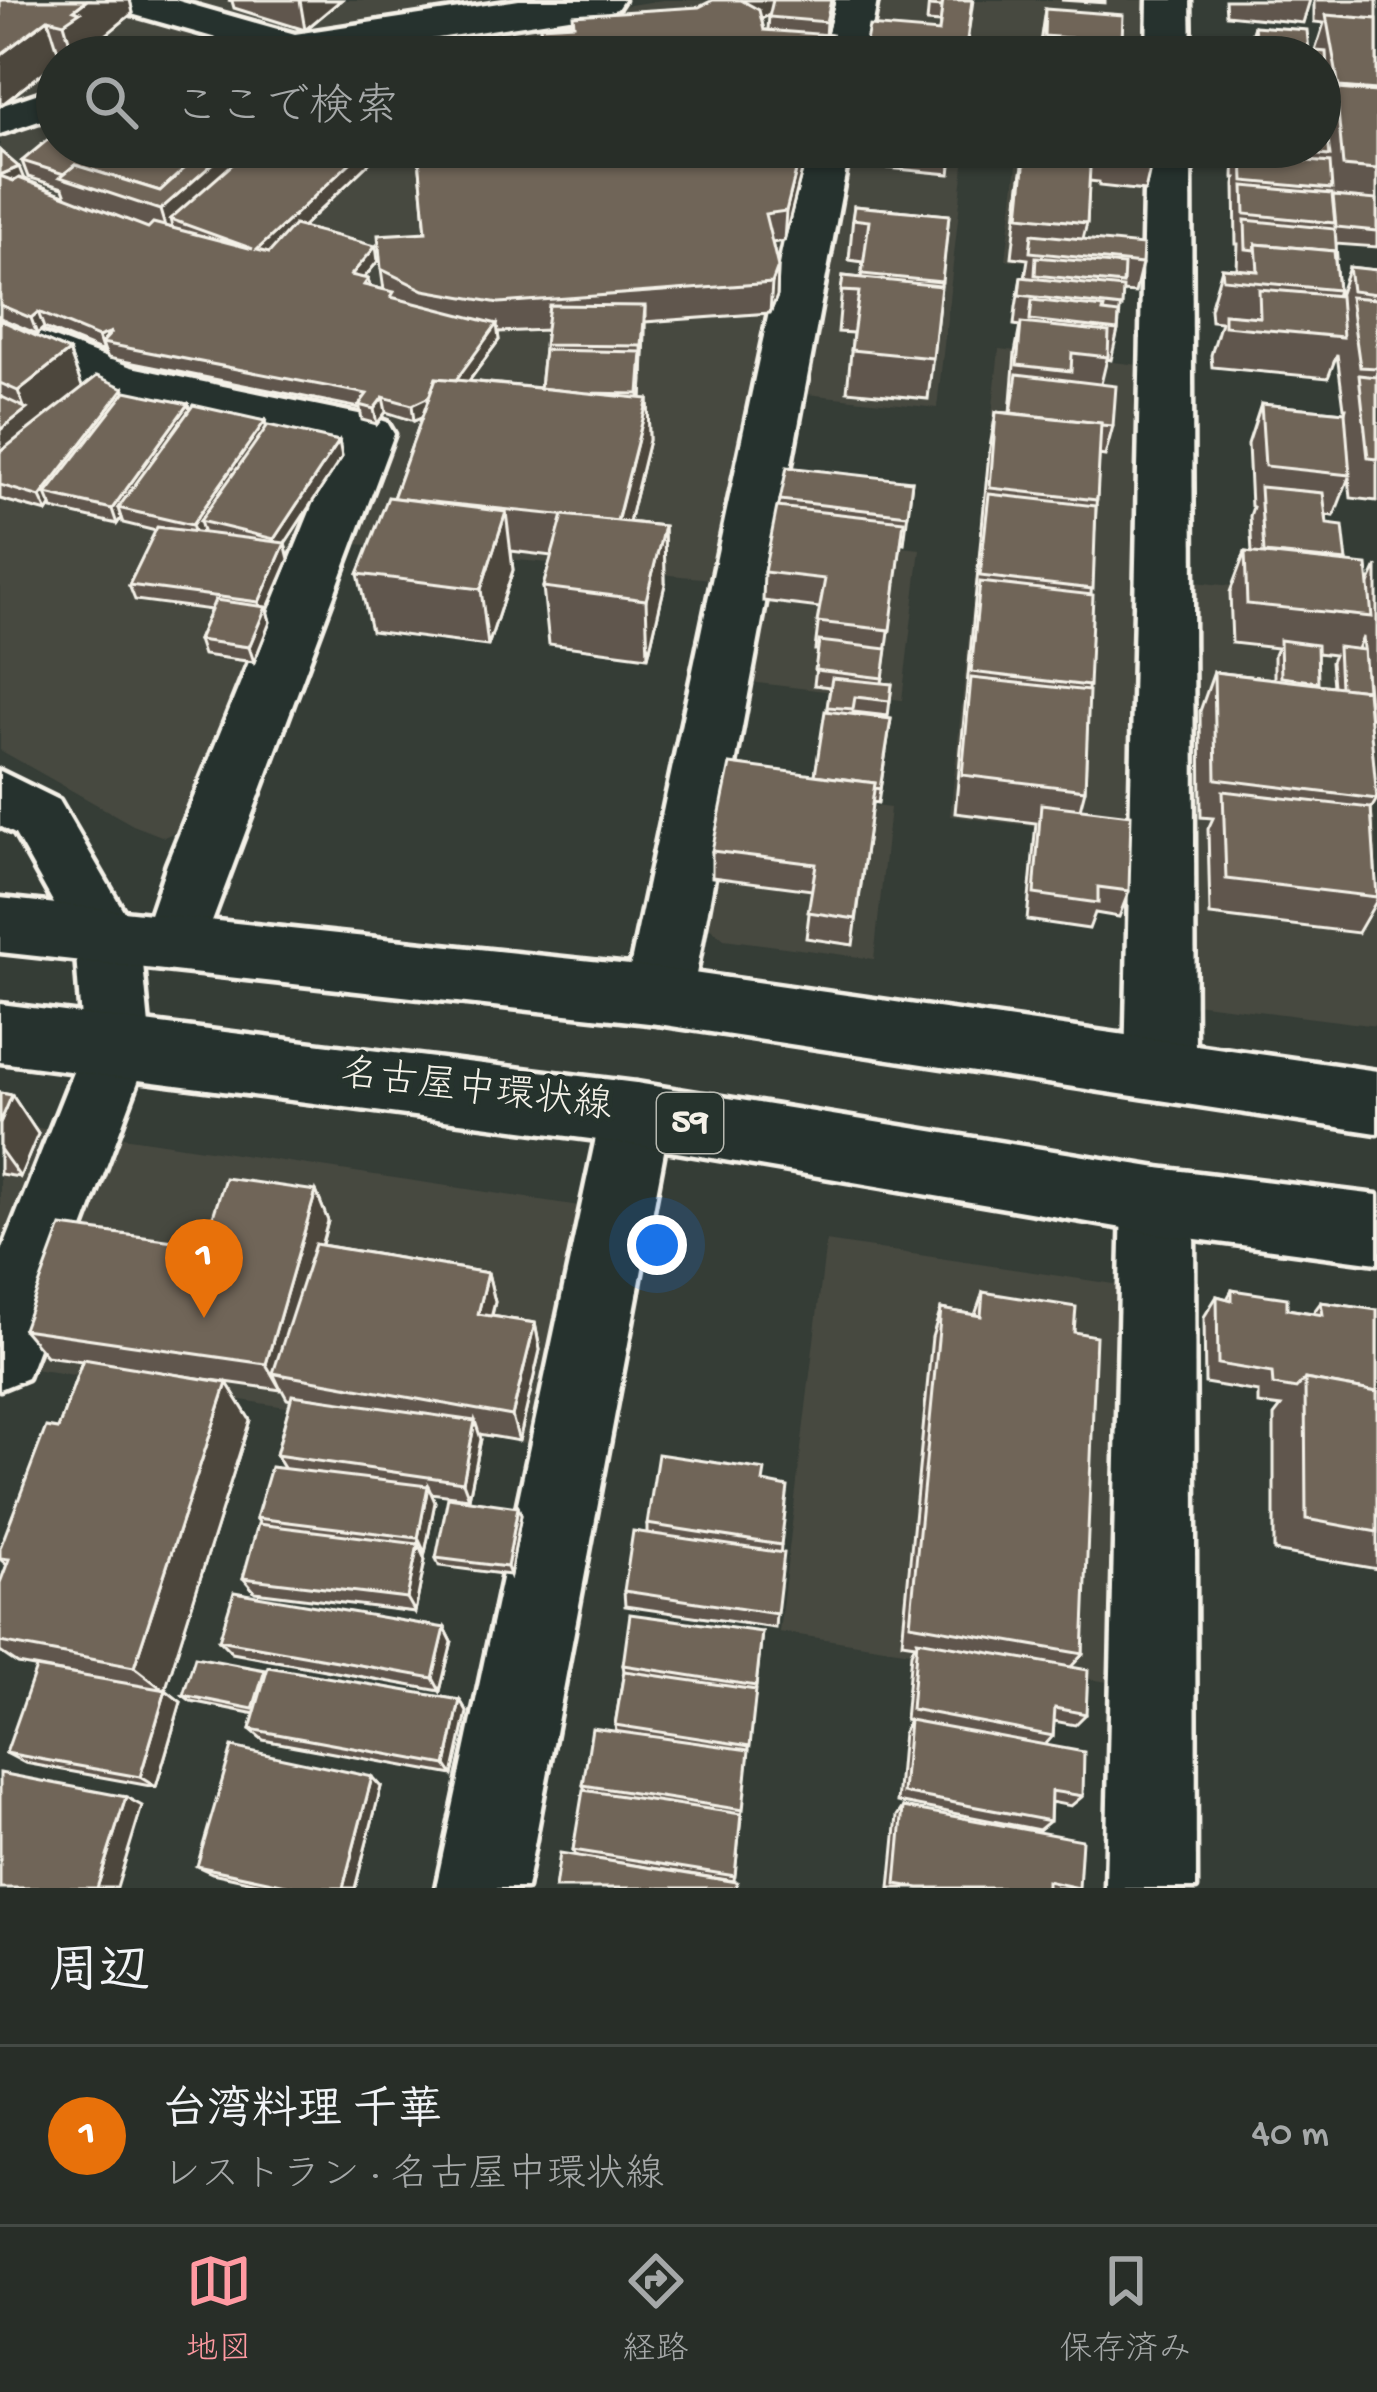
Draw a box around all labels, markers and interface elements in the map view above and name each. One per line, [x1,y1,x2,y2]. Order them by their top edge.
search box [36,36,1341,168]
icon: search [78,69,144,135]
text: ここで検索 [174,84,399,137]
street label: 名古屋中環状線 [338,1052,615,1132]
road number: 59 [657,1093,723,1153]
your location [627,1215,687,1275]
pin: 1 [165,1219,243,1318]
text: 周辺 [48,1946,150,2006]
text: 台湾料理 千華 [162,2087,443,2140]
text: 1 [79,2113,95,2159]
text: 40 m [1251,2113,1329,2159]
text: レストラン · 名古屋中環状線 [162,2155,664,2201]
tab: 地図 [186,2248,252,2371]
tab: 経路 [623,2248,689,2371]
tab: 保存済み [1060,2248,1192,2371]

